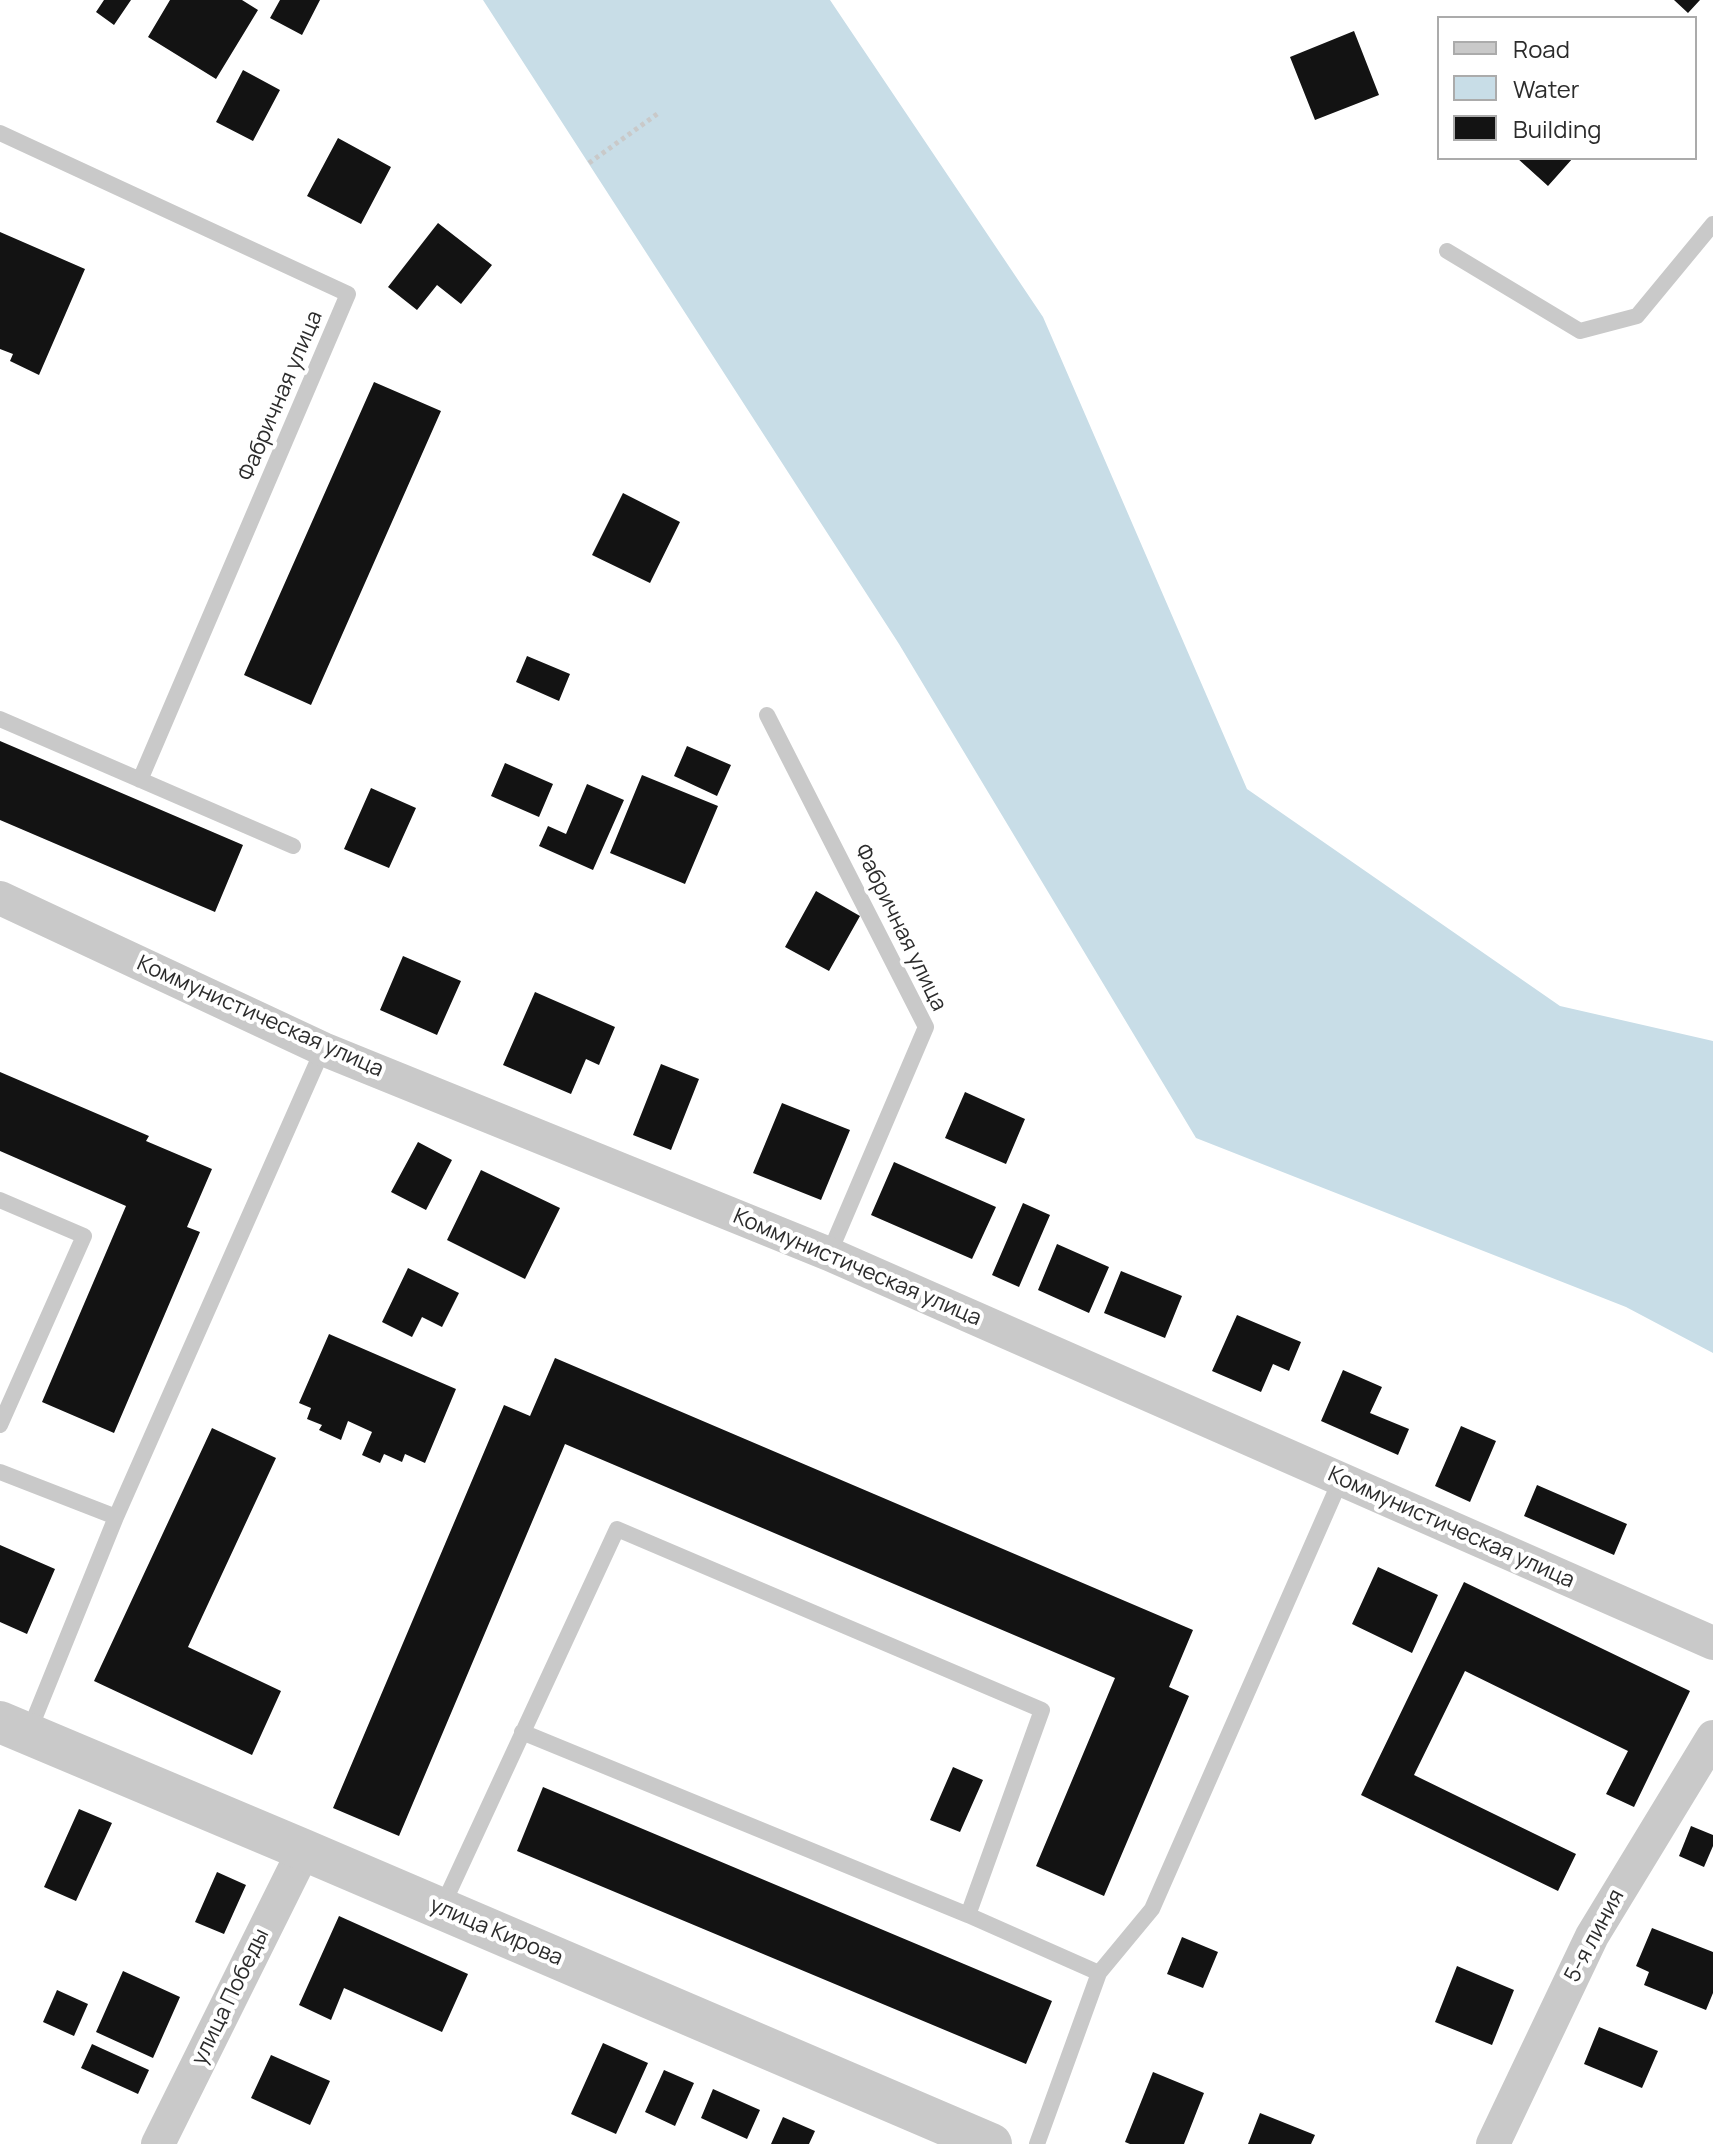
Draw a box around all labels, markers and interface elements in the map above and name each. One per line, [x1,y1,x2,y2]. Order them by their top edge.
legend [1437,16,1697,160]
text: Road [1513,32,1570,65]
text: Water [1513,72,1580,105]
text: Building [1513,112,1601,145]
street label: Фабричная улица [233,307,329,485]
street label: Фабричная улица [848,840,952,1016]
street label: Коммунистическая улица [133,951,387,1083]
street label: Коммунистическая улица [729,1204,985,1332]
street label: Коммунистическая улица [1324,1462,1578,1594]
street label: 5-я линия [1560,1885,1630,1987]
street label: улица Кирова [425,1892,567,1972]
street label: улица Победы [187,1925,275,2069]

